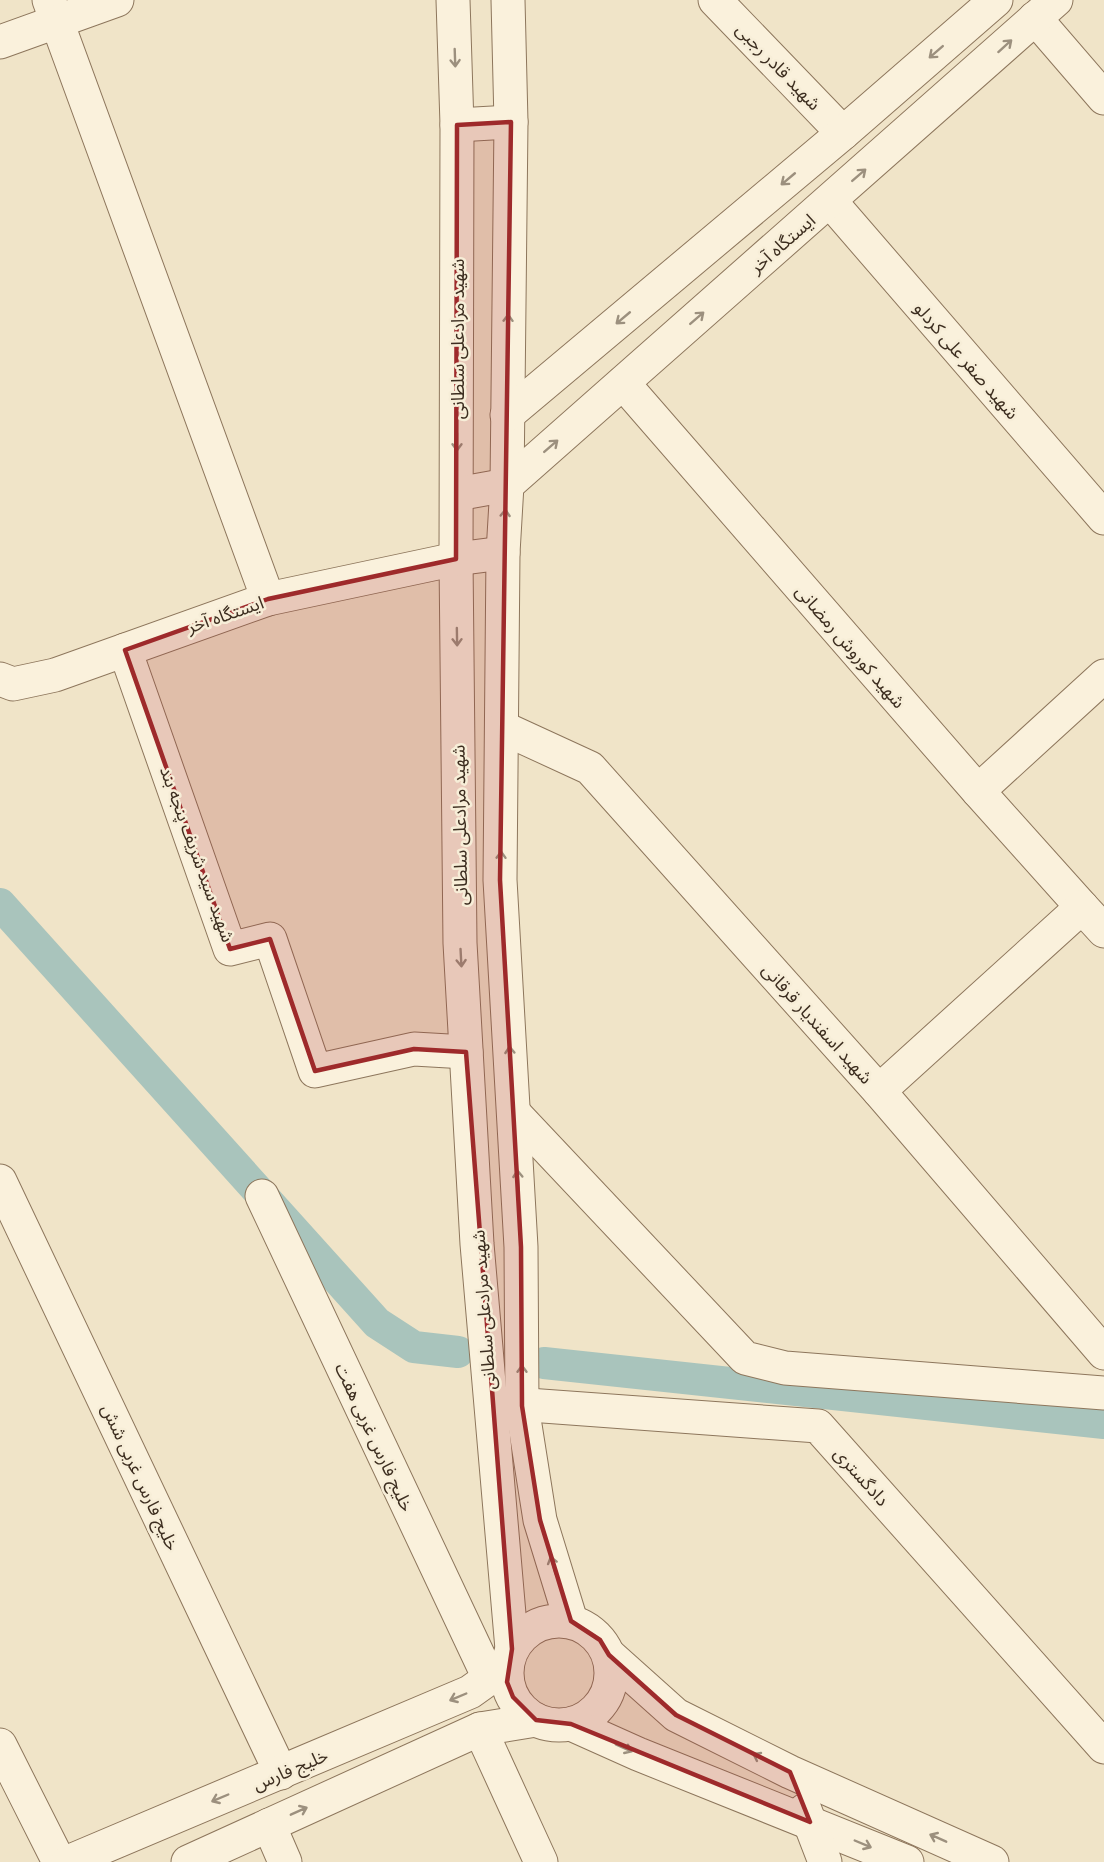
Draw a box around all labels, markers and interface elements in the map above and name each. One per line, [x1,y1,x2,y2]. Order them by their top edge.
street label: شهید قادر رجبی [731,17,827,115]
one-way arrow [997,39,1012,53]
one-way arrow [929,45,944,59]
one-way arrow [449,48,461,68]
one-way arrow [851,168,866,182]
one-way arrow [780,173,796,186]
street label: ایستگاه آخر [743,208,820,279]
street label: شهید مرادعلی سلطانی [445,259,469,419]
street label: شهید صفر علی کردلو [909,296,1025,424]
one-way arrow [689,311,705,324]
one-way arrow [615,312,631,325]
one-way arrow [503,314,514,334]
one-way arrow [451,432,463,452]
one-way arrow [543,439,558,453]
one-way arrow [499,509,510,529]
street label: شهید کوروش رمضانی [791,579,911,713]
street label: ایستگاه آخر [182,590,267,639]
one-way arrow [451,627,462,647]
street label: شهید مرادعلی سلطانی [446,744,472,906]
street label: شهید سید شریف پنجه بند [155,763,241,945]
one-way arrow [495,851,507,871]
one-way arrow [456,948,467,968]
street label: شهید اسفندیار قرقانی [757,958,879,1088]
one-way arrow [505,1045,516,1065]
one-way arrow [512,1169,523,1189]
street label: شهید مرادعلی سلطانی [465,1229,501,1391]
street label: خلیج فارس غربی هفت [328,1359,420,1516]
one-way arrow [516,1364,528,1384]
street label: خلیج فارس غربی شش [95,1400,186,1555]
street label: دادگستری [829,1441,895,1511]
one-way arrow [547,1556,558,1575]
one-way arrow [449,1692,467,1704]
street label: خلیج فارس [249,1742,332,1797]
one-way arrow [614,1743,632,1754]
one-way arrow [752,1751,770,1763]
one-way arrow [212,1793,230,1804]
one-way arrow [289,1805,307,1817]
one-way arrow [930,1832,948,1843]
one-way arrow [854,1839,872,1850]

